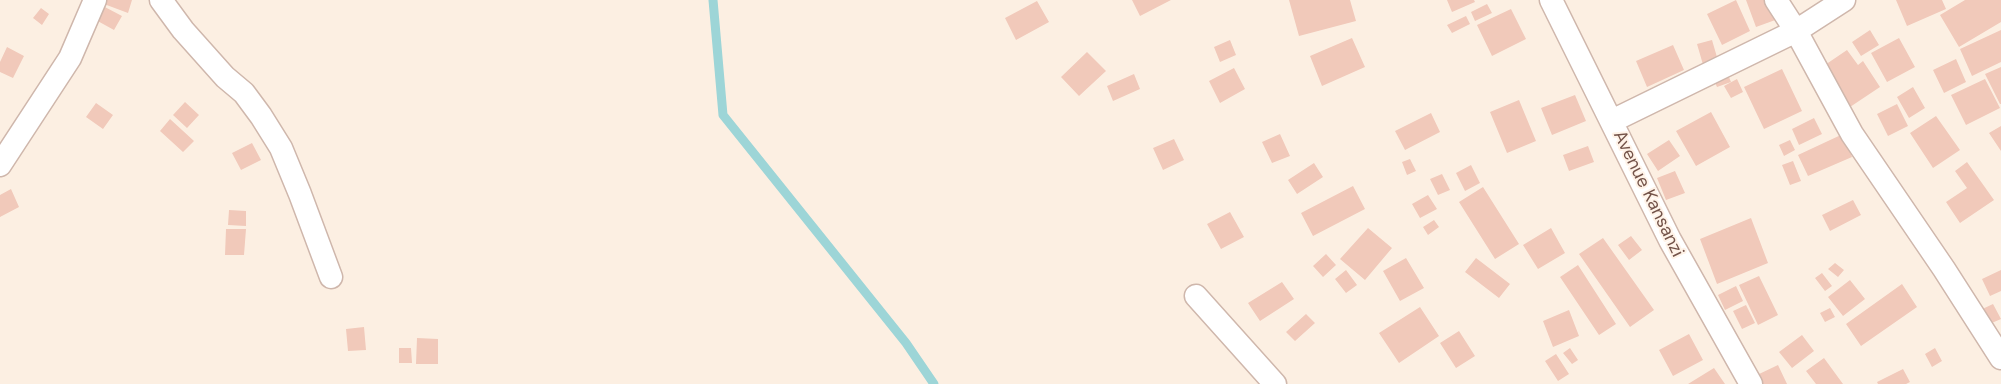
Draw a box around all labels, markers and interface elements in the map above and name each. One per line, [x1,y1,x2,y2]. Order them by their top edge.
street label: Avenue Kansanzi [1608,127,1688,261]

